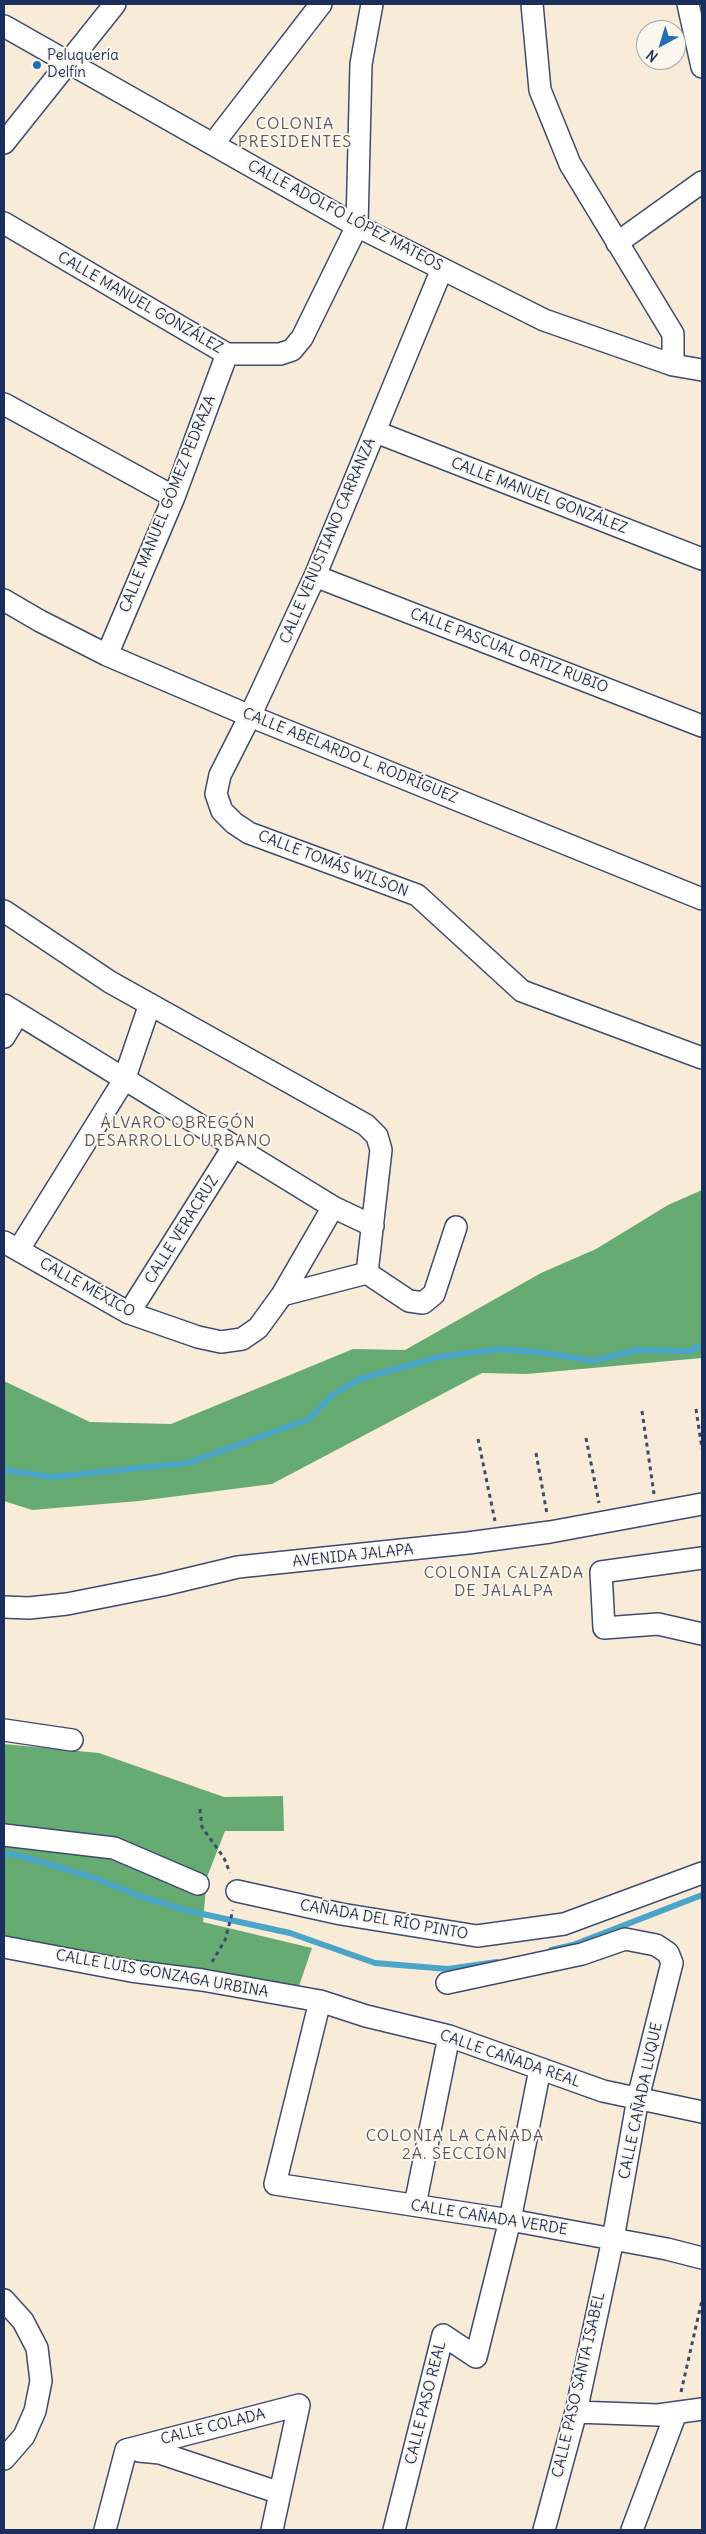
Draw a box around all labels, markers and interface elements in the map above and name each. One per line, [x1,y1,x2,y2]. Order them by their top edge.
north arrow [636,20,686,70]
text: N [643,46,662,66]
place label: Peluquería Delfín [47,47,119,82]
marker: Peluquería Delfín [31,59,43,71]
district label: COLONIA PRESIDENTES [236,114,354,152]
street label: CALLE ADOLFO LÓPEZ MATEOS [244,157,446,275]
street label: CALLE MANUEL GONZÁLEZ [54,248,226,358]
street label: CALLE MANUEL GÓMEZ PEDRAZA [116,393,220,615]
street label: CALLE VENUSTIANO CARRANZA [276,435,380,647]
street label: CALLE MANUEL GONZÁLEZ [448,454,630,538]
street label: CALLE PASCUAL ORTIZ RUBIO [407,605,611,697]
street label: CALLE ABELARDO L. RODRÍGUEZ [240,704,460,808]
street label: CALLE TOMÁS WILSON [255,827,411,901]
district label: ÁLVARO OBREGÓN DESARROLLO URBANO [82,1113,274,1151]
street label: CALLE VERACRUZ [142,1173,222,1287]
street label: CALLE MÉXICO [36,1254,138,1322]
street label: AVENIDA JALAPA [292,1541,414,1571]
district label: COLONIA CALZADA DE JALALPA [422,1563,586,1601]
street label: CAÑADA DEL RÍO PINTO [299,1896,469,1944]
street label: CALLE LUIS GONZAGA URBINA [54,1946,270,2002]
street label: CALLE CAÑADA LUQUE [616,2021,666,2181]
street label: CALLE CAÑADA REAL [437,2026,583,2092]
district label: COLONIA LA CAÑADA 2A. SECCIÓN [364,2126,546,2164]
street label: CALLE CAÑADA VERDE [409,2197,569,2239]
street label: CALLE PASO SANTA ISABEL [549,2290,609,2480]
street label: CALLE PASO REAL [402,2340,450,2466]
street label: CALLE COLADA [159,2405,267,2449]

